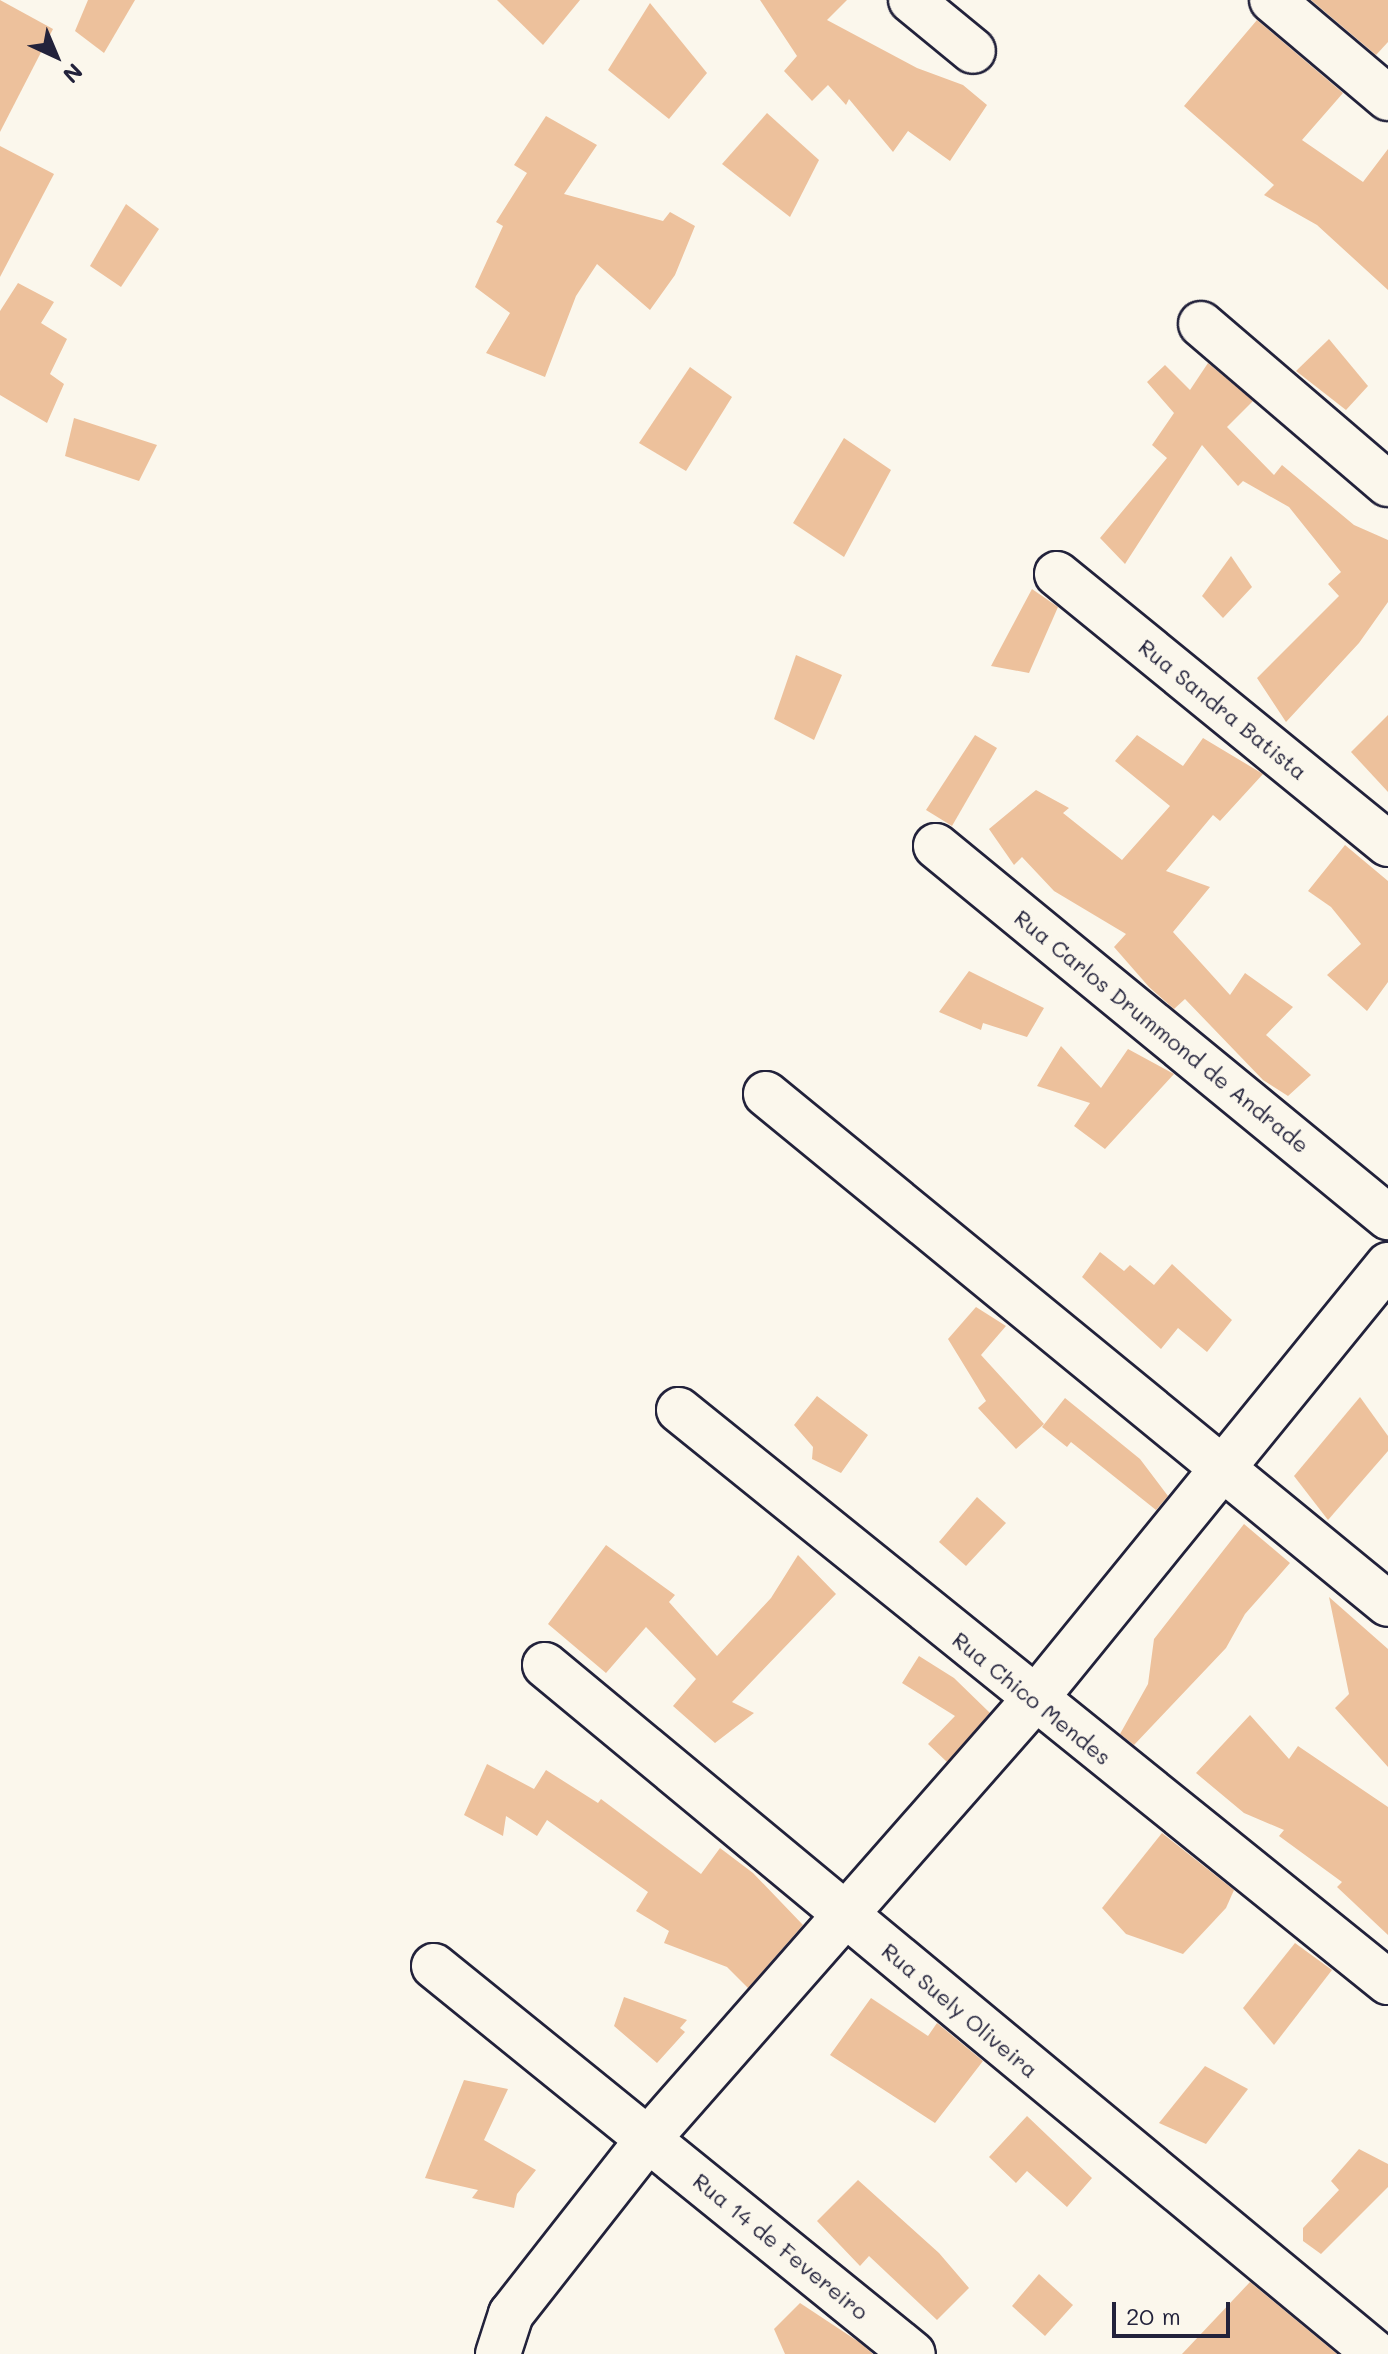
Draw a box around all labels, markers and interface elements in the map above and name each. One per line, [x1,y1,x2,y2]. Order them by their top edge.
north arrow [16,16,96,96]
text: N [57,57,89,90]
street label: Rua Sandra Batista [1134,633,1312,785]
street label: Rua Carlos Drummond de Andrade [1009,904,1315,1158]
street label: Rua Chico Mendes [947,1626,1117,1770]
street label: Rua Suely Oliveira [877,1937,1043,2083]
street label: Rua 14 de Fevereiro [688,2167,874,2325]
scale bar [1116,2286,1234,2336]
text: 20 m [1126,2300,1181,2331]

